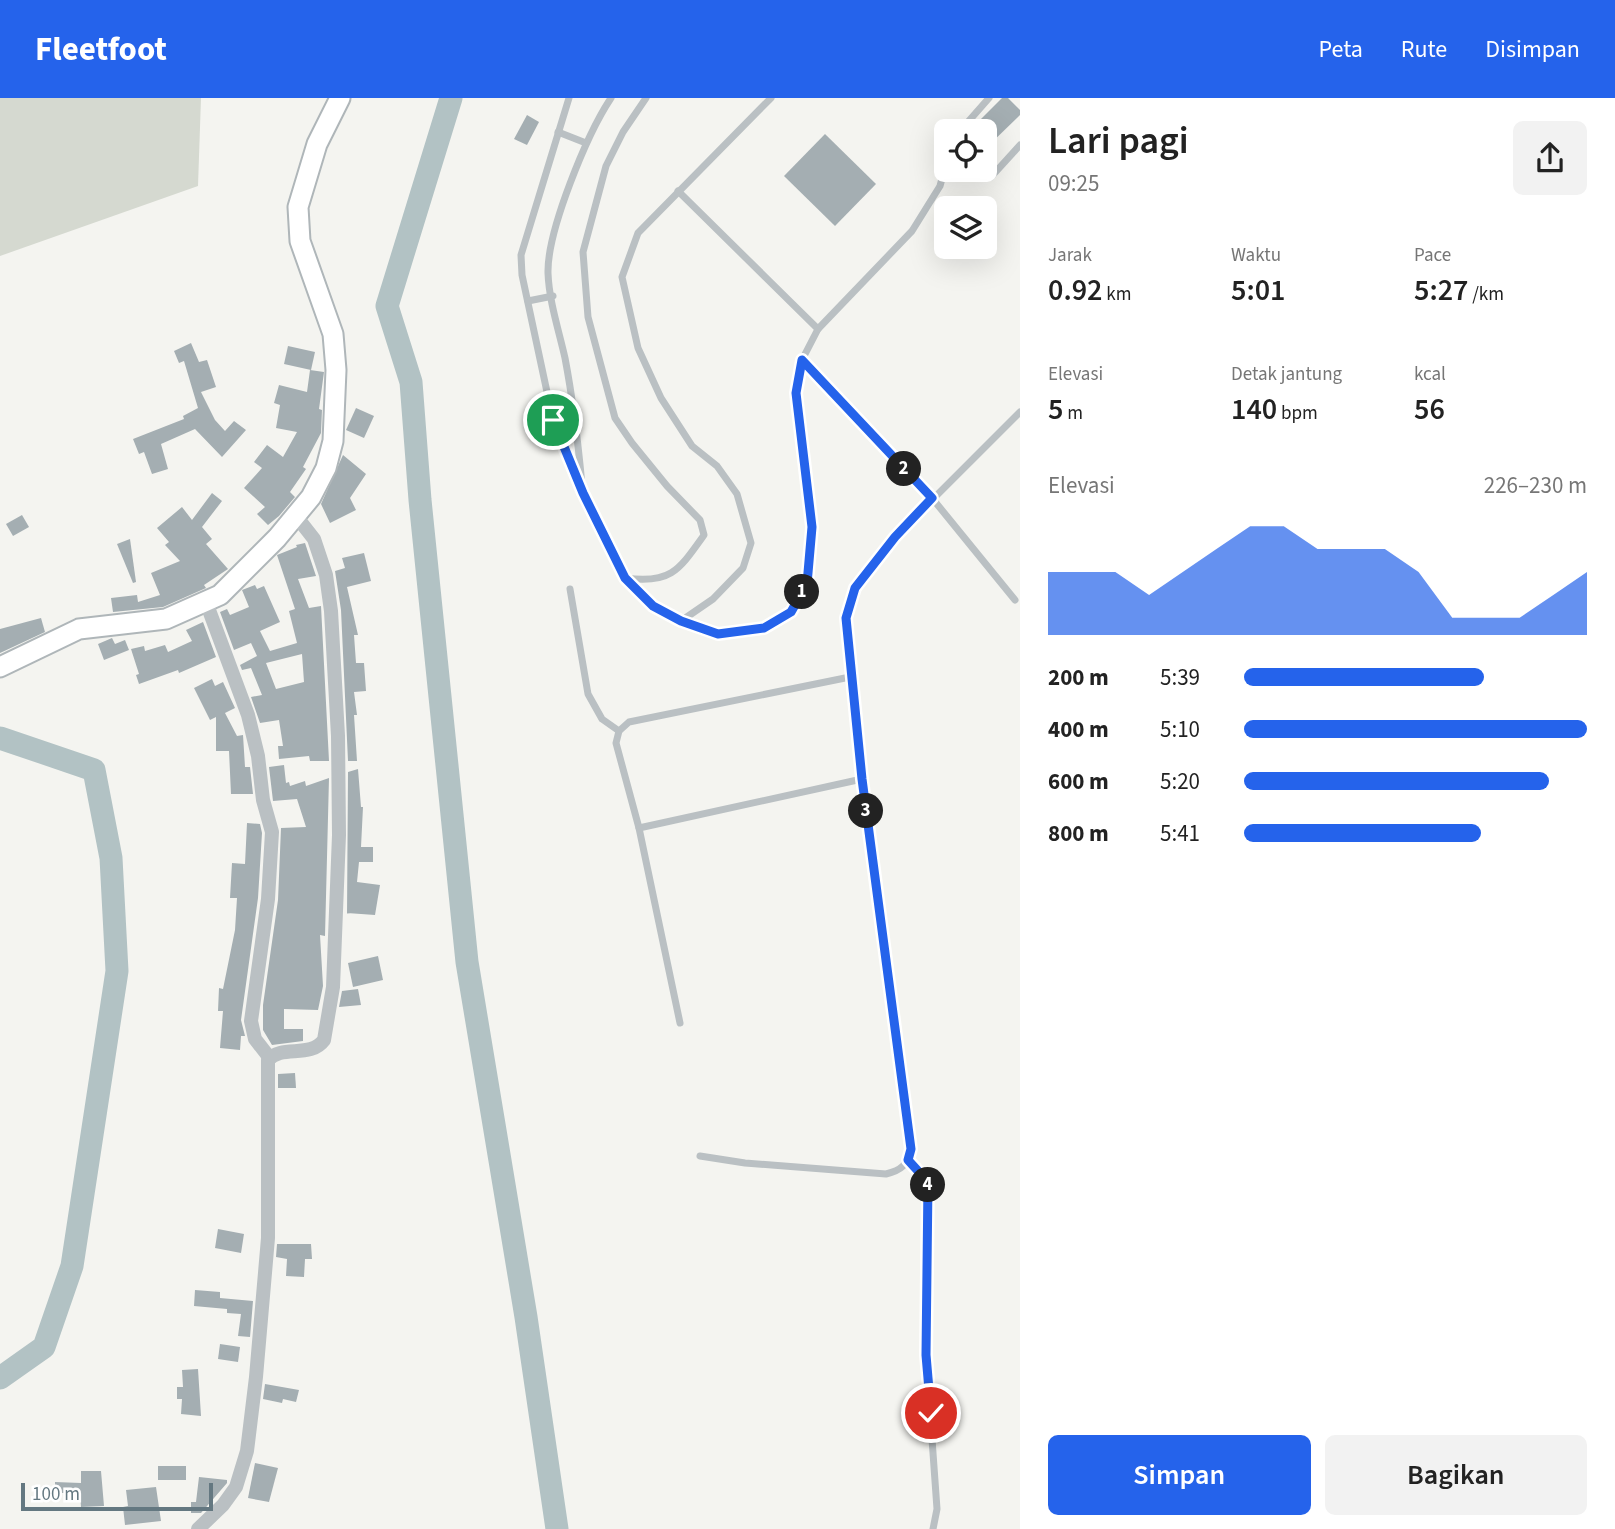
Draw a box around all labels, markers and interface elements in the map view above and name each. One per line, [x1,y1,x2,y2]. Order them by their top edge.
text: Fleetfoot [35,26,167,73]
text: Peta [1318,32,1363,67]
text: Rute [1401,32,1447,67]
text: Disimpan [1485,32,1580,67]
text: Lari pagi [1048,114,1189,168]
map controls [934,119,997,259]
button: locate [934,119,997,182]
button: share [1513,121,1587,195]
text: 09:25 [1048,167,1099,200]
button: layers [934,196,997,259]
text: Jarak [1048,242,1092,269]
text: Waktu [1231,242,1281,269]
text: Pace [1414,242,1451,269]
text: 0.92 [1048,269,1102,312]
text: 5:01 [1231,269,1285,312]
text: 5:27 [1414,269,1468,312]
text: km [1102,281,1131,308]
text: /km [1468,281,1504,308]
text: Elevasi [1048,361,1103,388]
text: Detak jantung [1231,361,1342,388]
text: kcal [1414,361,1446,388]
text: 5 [1048,388,1063,431]
text: 140 [1231,388,1277,431]
text: 56 [1414,388,1445,431]
pin [523,390,583,450]
text: m [1063,400,1083,427]
text: bpm [1277,400,1318,427]
icon: arrive [534,401,572,439]
pin: 2 [886,452,922,486]
text: 2 [898,455,909,482]
text: Elevasi [1048,469,1115,502]
text: 226–230 m [1484,469,1587,502]
pin: 1 [784,574,820,610]
text: 1 [796,578,807,605]
text: 200 m [1048,661,1109,694]
text: 5:39 [1160,661,1200,694]
text: 400 m [1048,713,1109,746]
text: 5:10 [1160,713,1200,746]
text: 600 m [1048,765,1109,798]
text: 5:20 [1160,765,1200,798]
pin: 3 [848,794,884,828]
text: 3 [860,797,871,824]
text: 800 m [1048,817,1109,850]
text: 5:41 [1160,817,1200,850]
pin: 4 [911,1168,946,1202]
text: 4 [922,1171,933,1198]
pin [901,1383,961,1443]
icon: check [912,1394,950,1432]
button: Simpan [1048,1435,1311,1515]
button: Bagikan [1325,1435,1587,1515]
scale bar [21,1480,214,1512]
text: 100 m [32,1481,80,1508]

